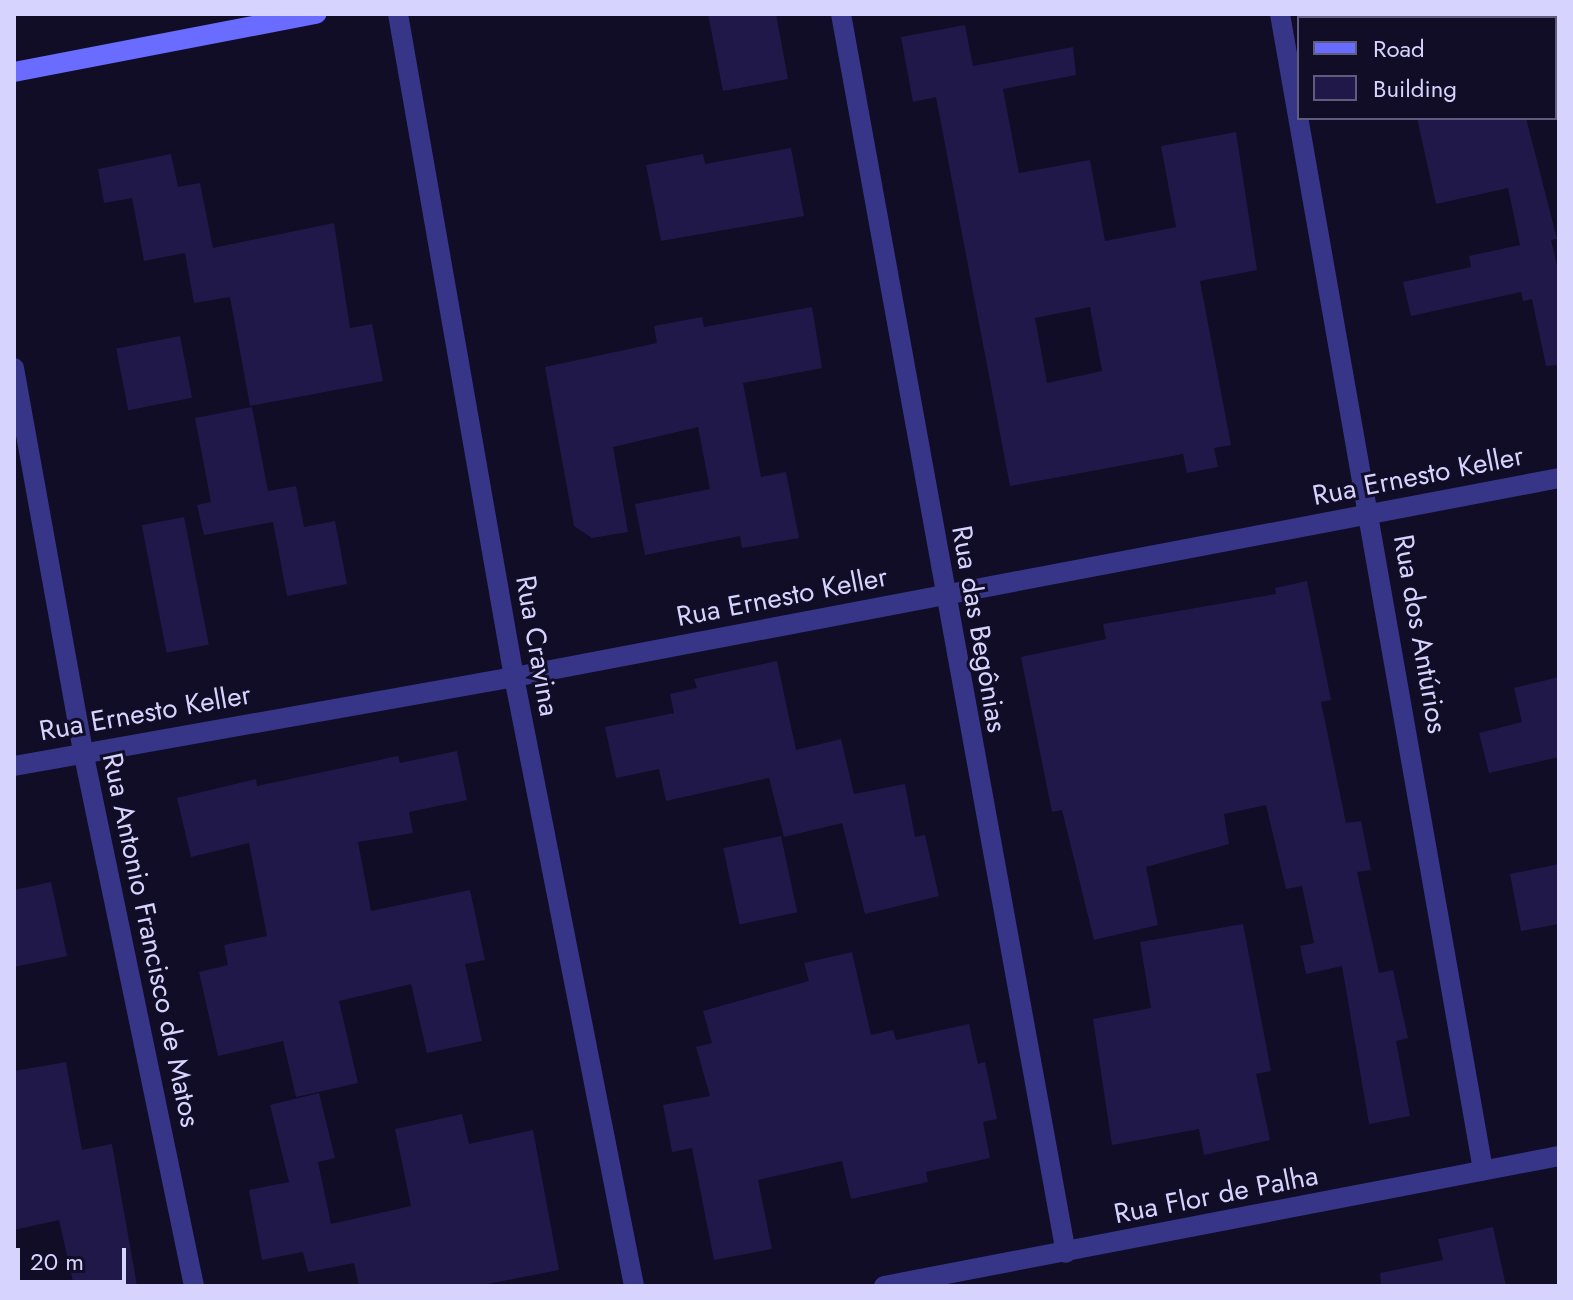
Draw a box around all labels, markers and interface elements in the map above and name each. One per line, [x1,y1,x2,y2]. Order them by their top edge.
legend [1297,16,1557,120]
text: Road [1373,31,1425,66]
text: Building [1373,71,1457,106]
street label: Rua Ernesto Keller [1310,439,1526,513]
street label: Rua das Begônias [944,523,1014,735]
street label: Rua dos Antúrios [1386,532,1454,736]
street label: Rua Ernesto Keller [674,560,890,634]
street label: Rua Cravina [508,573,566,719]
street label: Rua Ernesto Keller [37,678,253,748]
street label: Rua Antonio Francisco de Matos [95,750,207,1130]
street label: Rua Flor de Palha [1111,1159,1321,1231]
scale bar [20,1232,130,1282]
text: 20 m [30,1244,84,1279]

